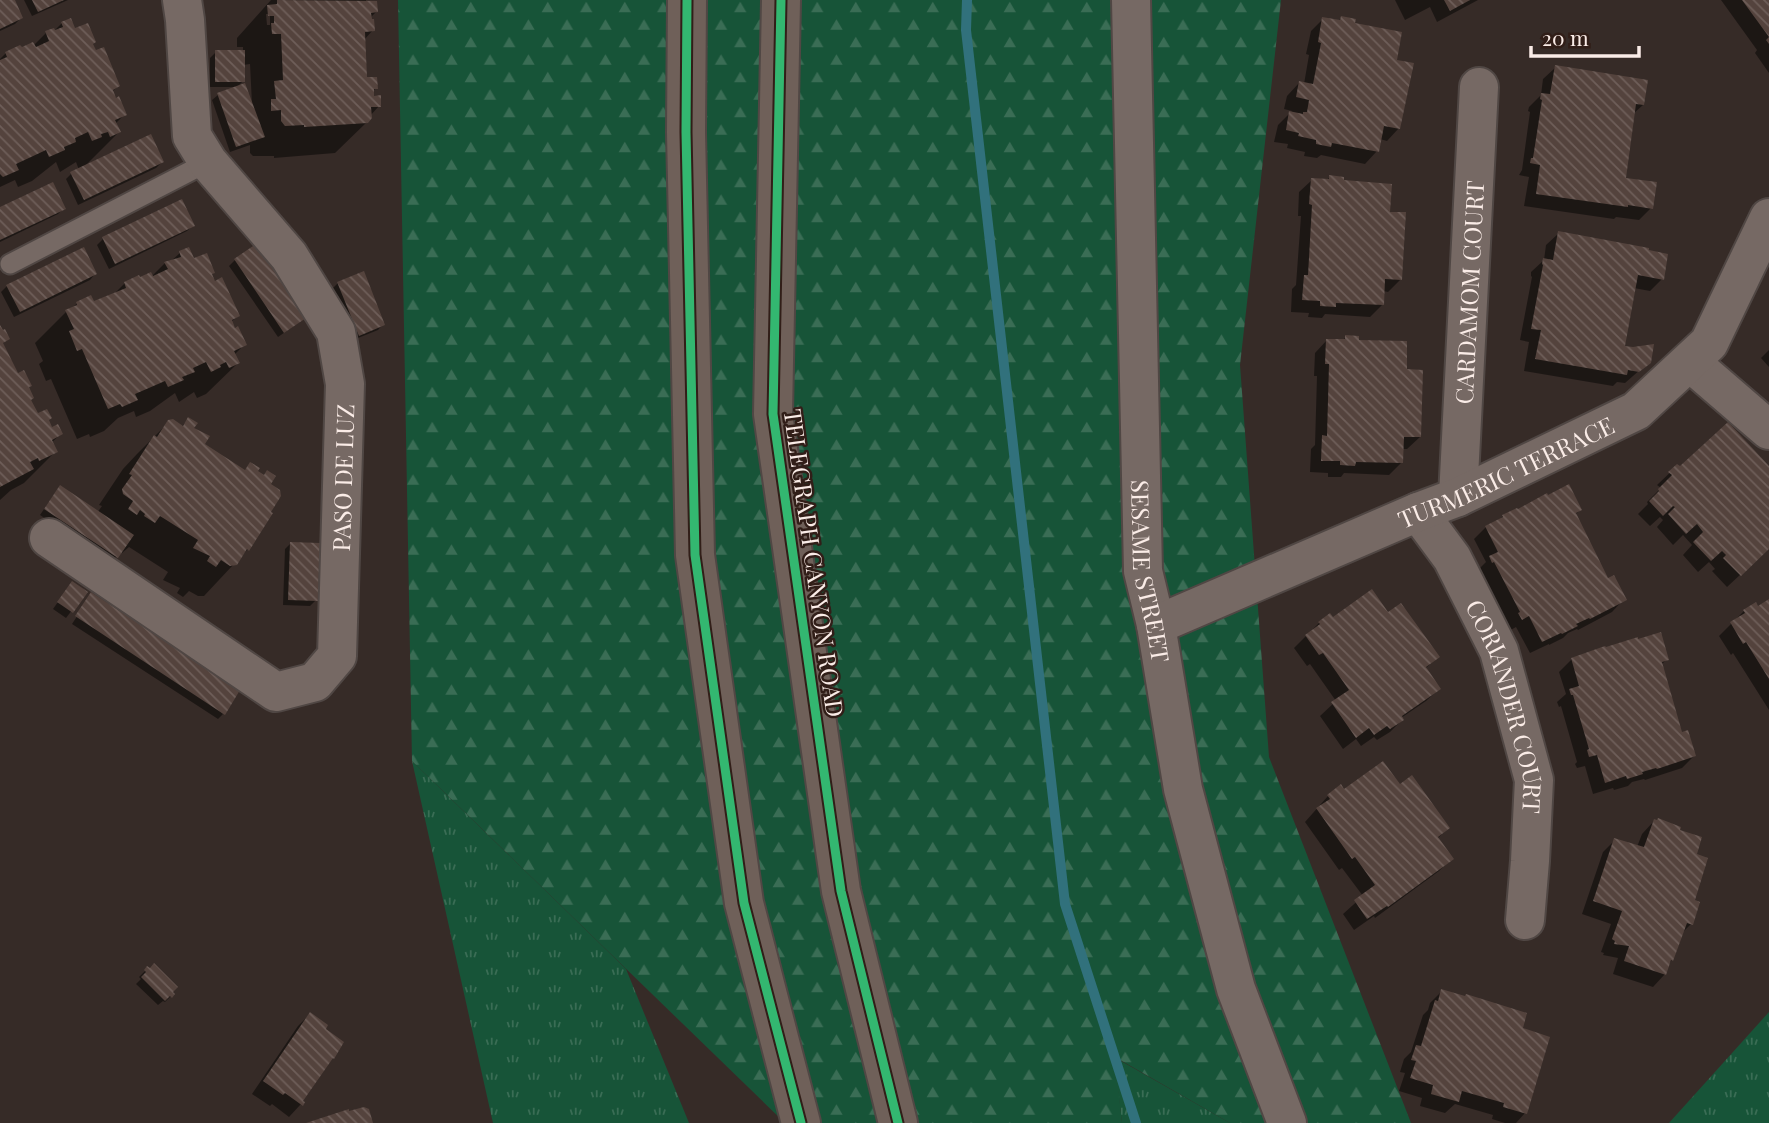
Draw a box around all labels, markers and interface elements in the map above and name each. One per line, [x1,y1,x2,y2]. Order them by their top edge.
scale bar [1531,14,1640,58]
text: 20 m [1542,23,1589,51]
street label: CARDAMOM COURT [1447,179,1490,405]
street label: PASO DE LUZ [324,404,360,552]
street label: TELEGRAPH CANYON ROAD [778,407,852,719]
street label: TURMERIC TERRACE [1393,408,1619,535]
street label: SESAME STREET [1125,479,1178,665]
street label: CORIANDER COURT [1459,594,1550,814]

